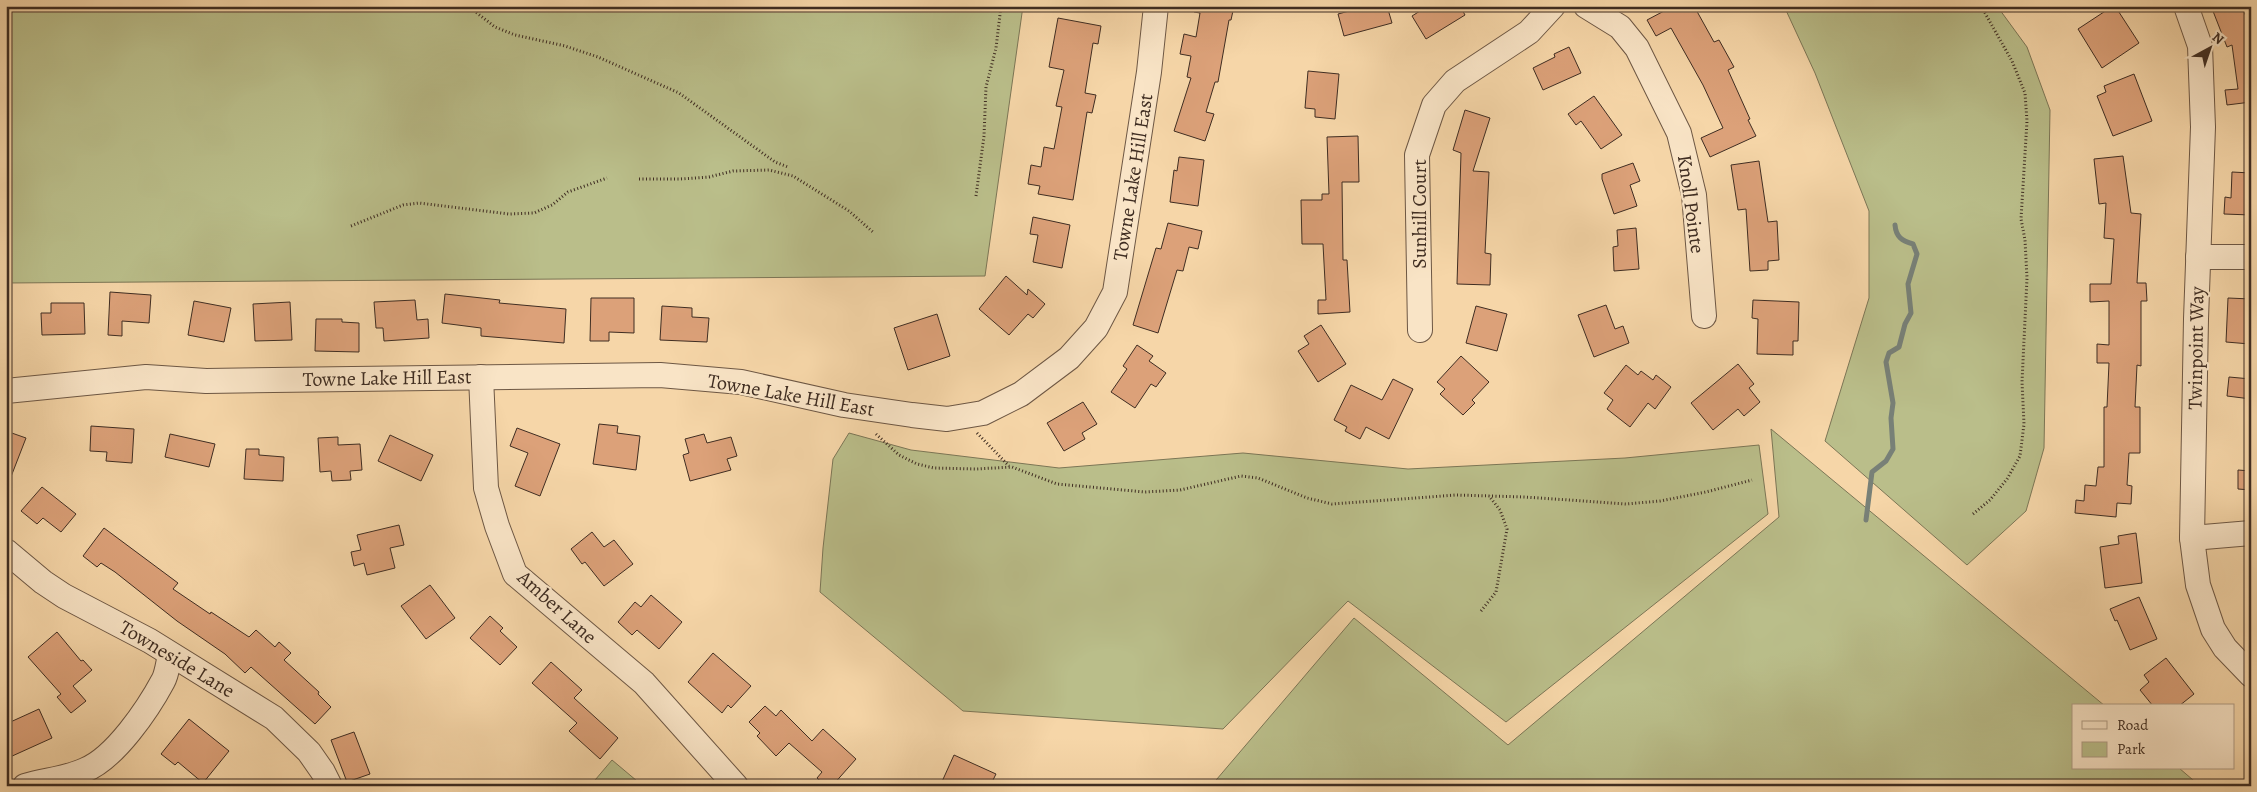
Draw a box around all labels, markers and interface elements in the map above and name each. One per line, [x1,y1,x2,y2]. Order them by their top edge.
north arrow [2184,22,2234,72]
text: N [2208,28,2228,49]
street label: Towne Lake Hill East [1106,91,1160,263]
street label: Knoll Pointe [1671,153,1711,255]
street label: Sunhill Court [1406,159,1433,269]
street label: Twinpoint Way [2181,285,2211,410]
street label: Towne Lake Hill East [302,363,472,393]
street label: Towne Lake Hill East [705,367,877,423]
street label: Amber Lane [511,563,602,650]
street label: Towneside Lane [114,614,240,704]
legend [2072,704,2234,770]
text: Road [2117,715,2149,735]
text: Park [2117,739,2146,759]

